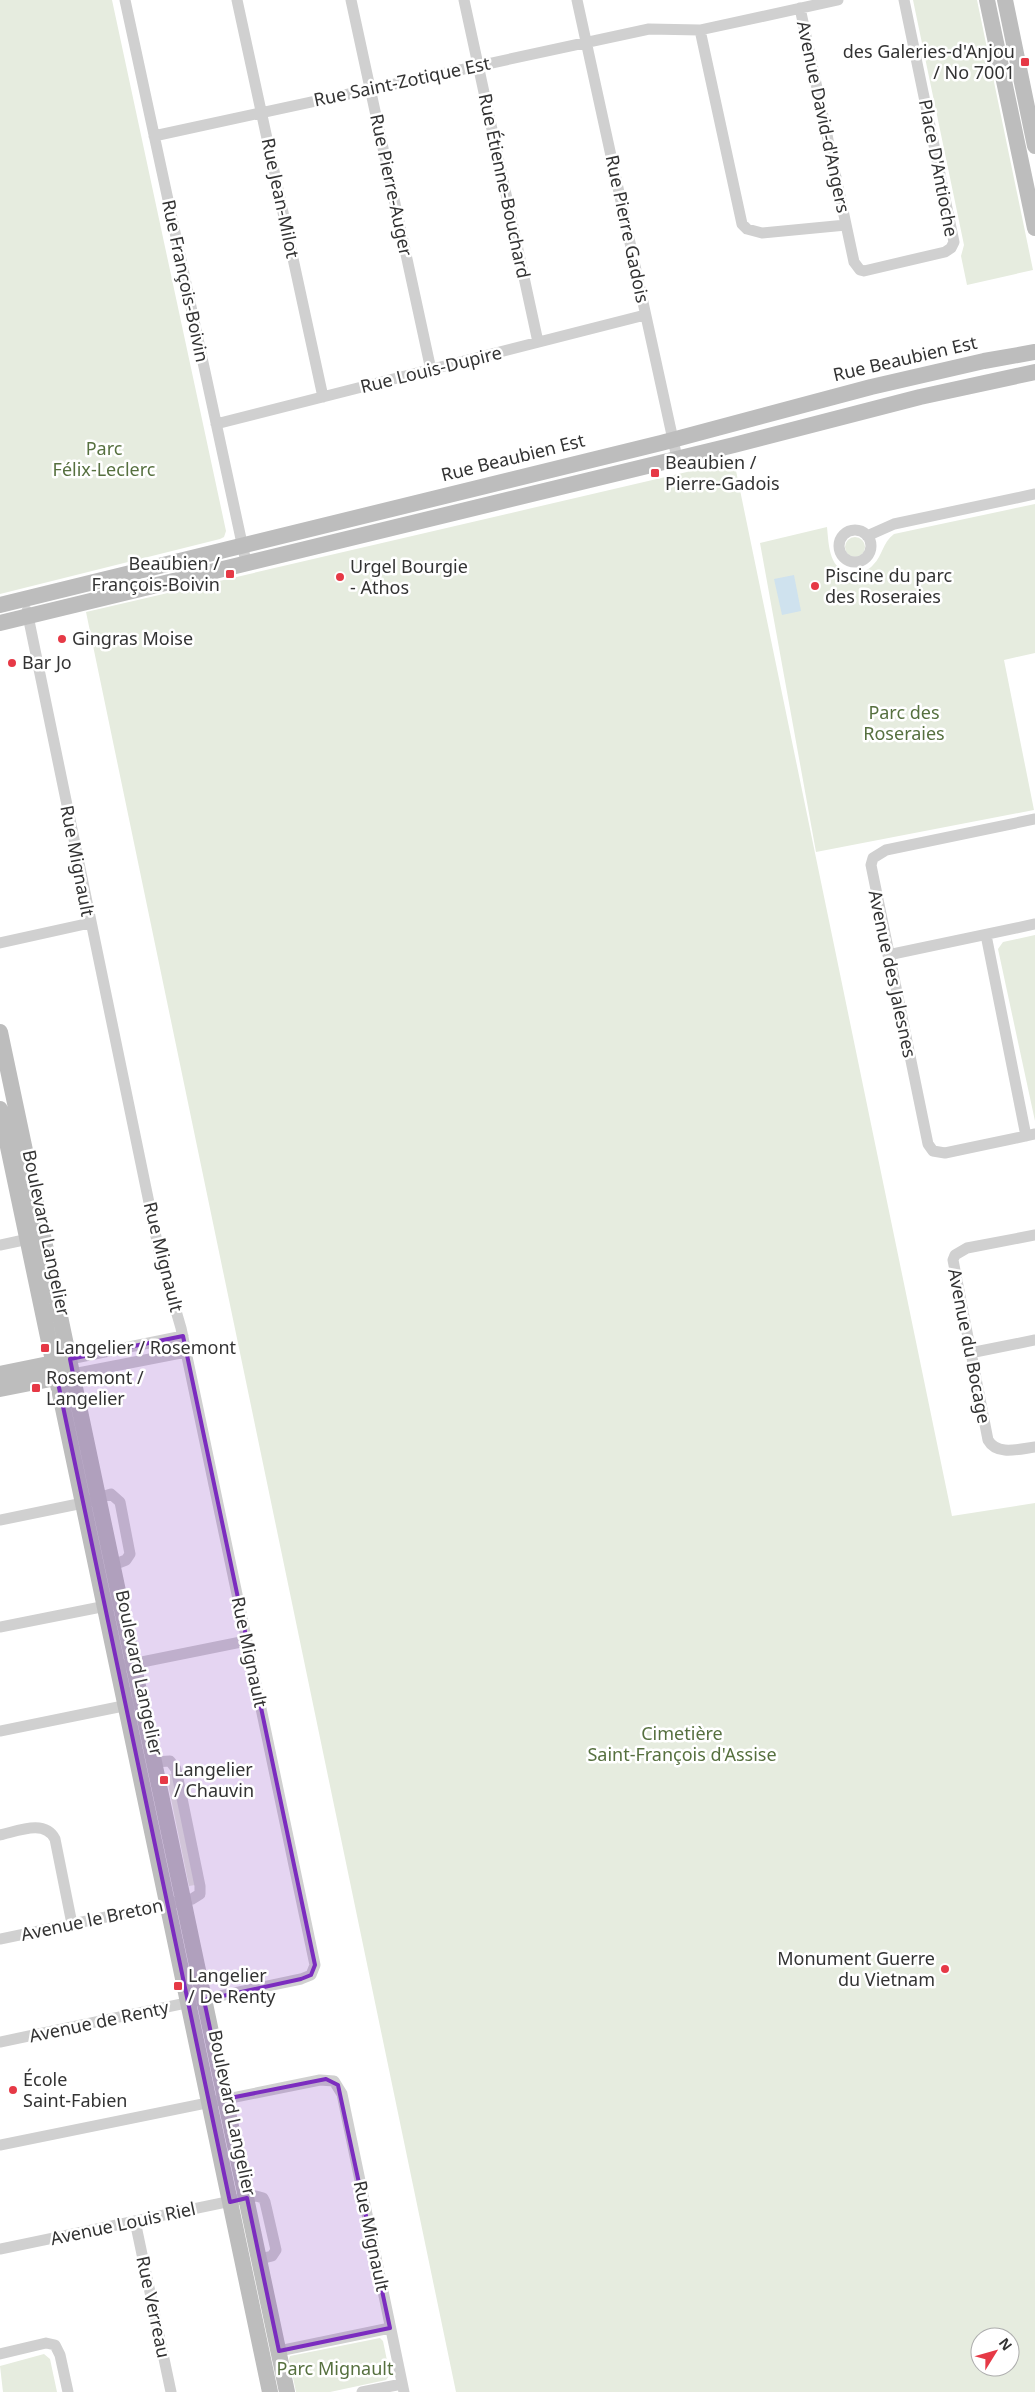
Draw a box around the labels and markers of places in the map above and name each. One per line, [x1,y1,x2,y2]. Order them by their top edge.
place label: des Galeries-d'Anjou / No 7001 [843,39,1015,84]
marker: des Galeries-d'Anjou / No 7001 [1019,56,1031,68]
place label: Beaubien / Pierre-Gadois [665,450,780,495]
marker: Beaubien / Pierre-Gadois [649,467,661,479]
place label: Beaubien / François-Boivin [92,551,220,596]
place label: Urgel Bourgie - Athos [350,554,468,599]
place label: Piscine du parc des Roseraies [825,563,953,608]
marker: Beaubien / François-Boivin [224,568,236,580]
marker: Urgel Bourgie - Athos [334,571,346,583]
marker: Piscine du parc des Roseraies [809,580,821,592]
place label: Gingras Moise [72,626,193,650]
marker: Gingras Moise [56,633,68,645]
place label: Bar Jo [22,650,72,674]
marker: Bar Jo [6,657,18,669]
place label: Langelier / Rosemont [55,1335,237,1359]
marker: Langelier / Rosemont [39,1342,51,1354]
place label: Rosemont / Langelier [46,1365,144,1410]
marker: Rosemont / Langelier [30,1382,42,1394]
place label: Langelier / Chauvin [174,1757,254,1802]
marker: Langelier / Chauvin [158,1774,170,1786]
place label: Monument Guerre du Vietnam [777,1946,935,1991]
place label: Langelier / De Renty [188,1963,276,2008]
marker: Monument Guerre du Vietnam [939,1963,951,1975]
marker: Langelier / De Renty [172,1980,184,1992]
place label: École Saint-Fabien [23,2067,127,2112]
marker: École Saint-Fabien [7,2084,19,2096]

